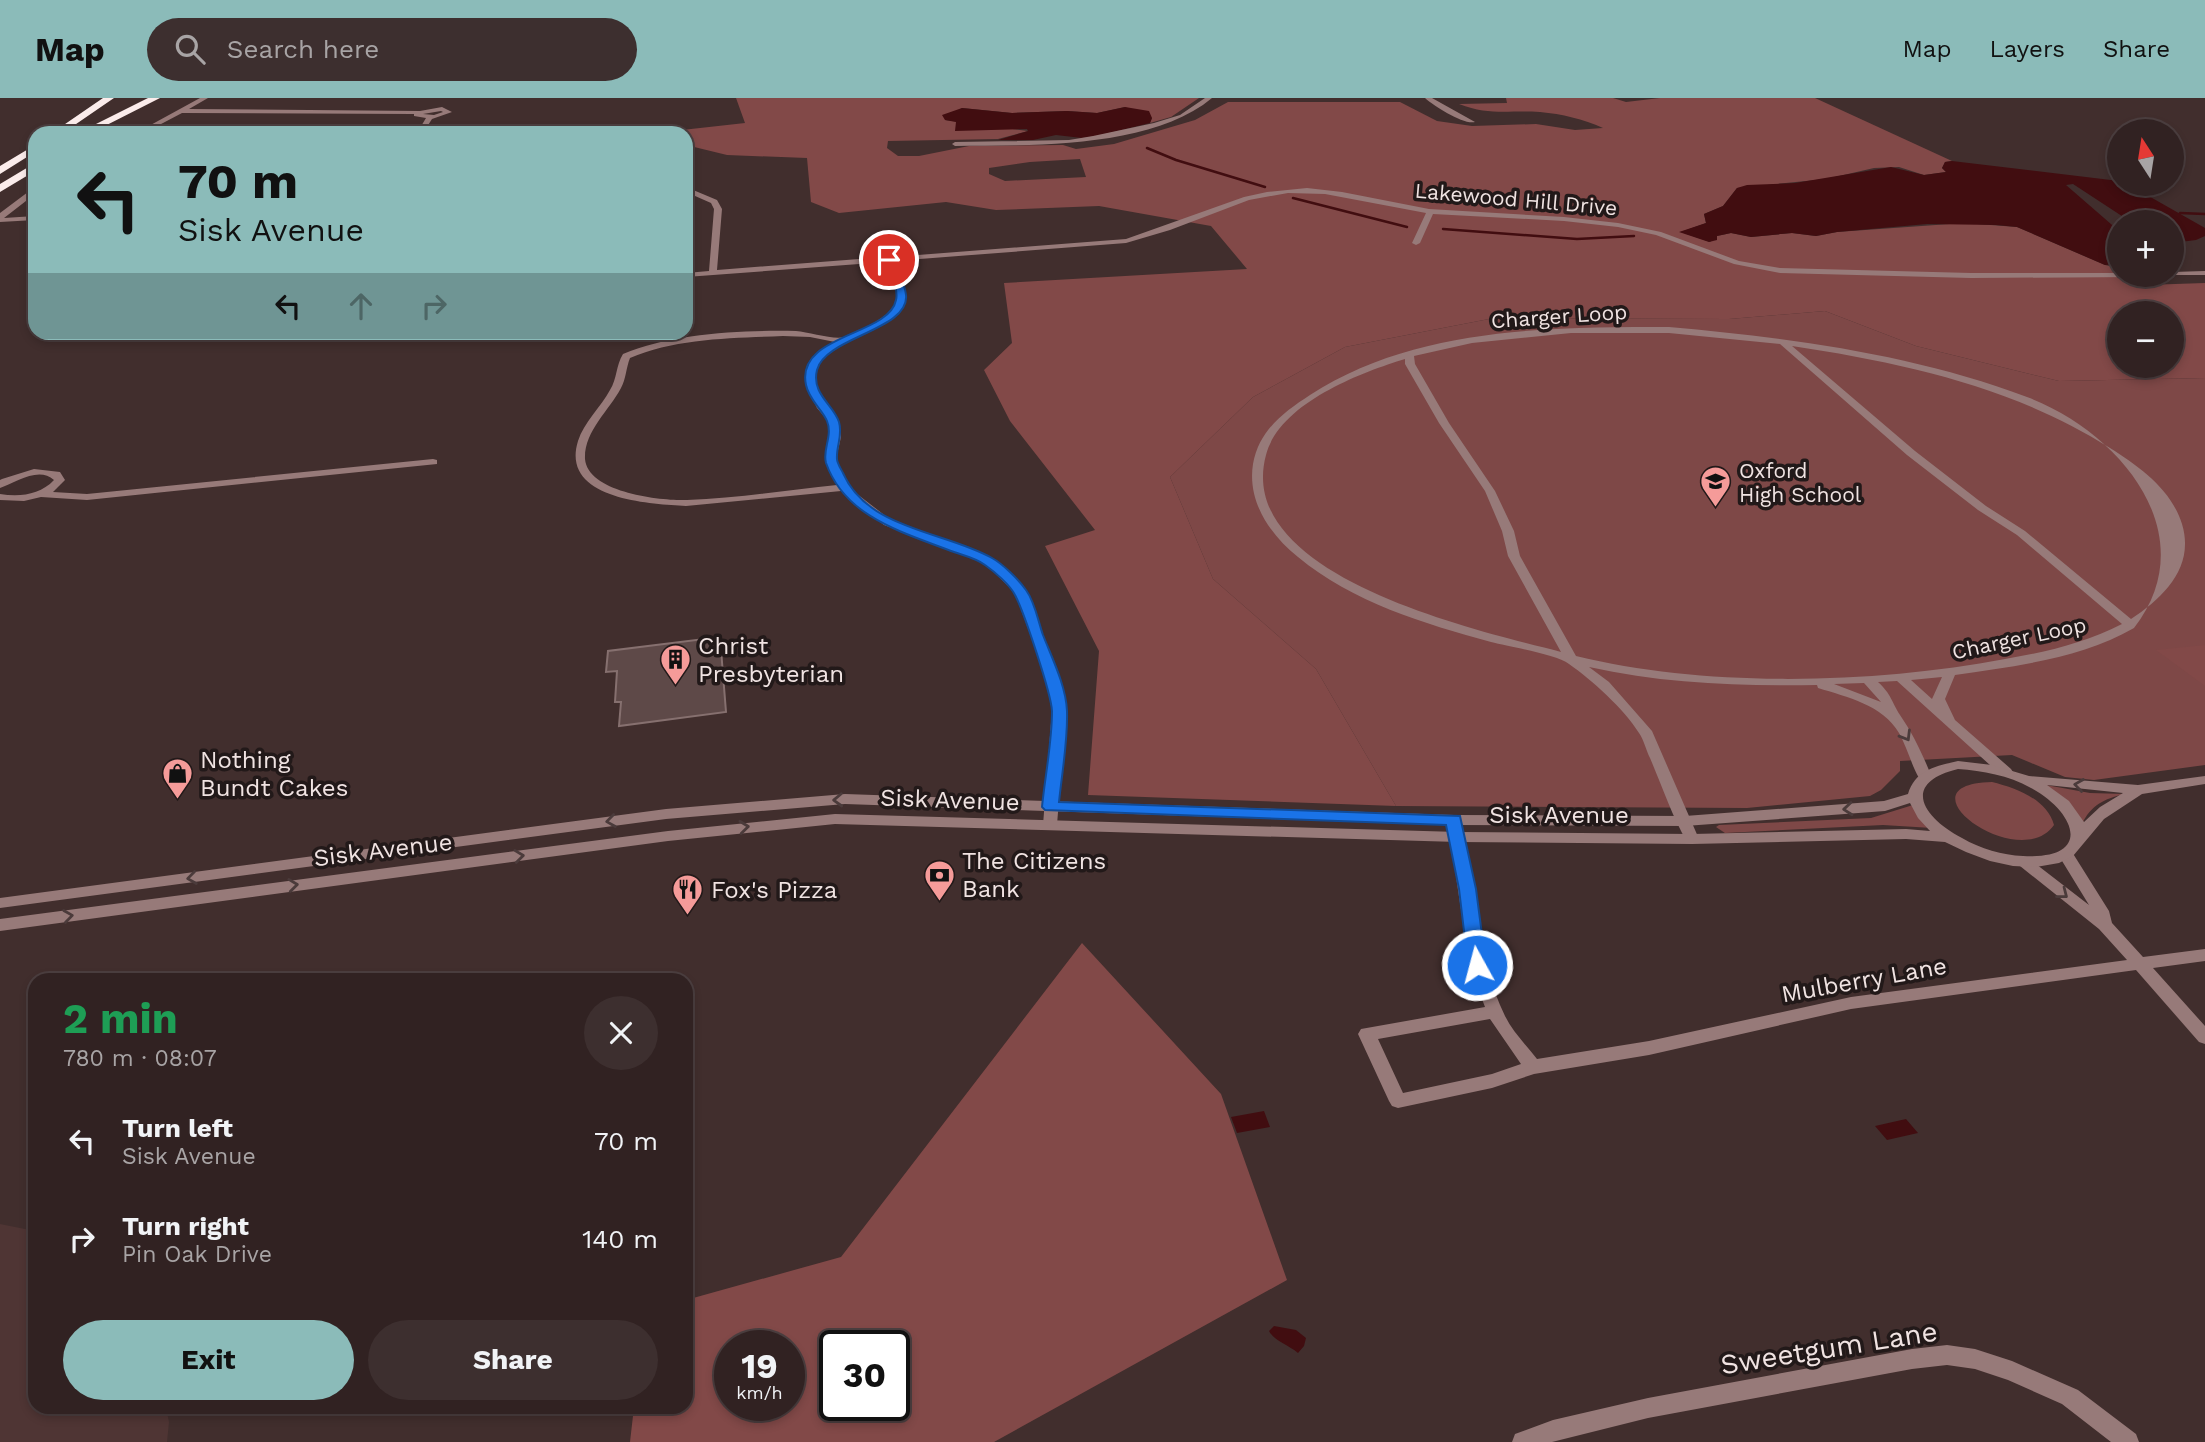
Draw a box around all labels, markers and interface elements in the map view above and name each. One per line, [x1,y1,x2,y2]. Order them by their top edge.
search box [147,18,637,81]
text: Map [35,30,105,69]
icon: search [171,30,209,68]
text: Search here [227,34,379,64]
text: Map [1903,35,1951,63]
text: Layers [1989,35,2065,63]
text: Share [2103,35,2170,63]
north arrow [2107,119,2184,196]
map controls [2107,119,2184,378]
text: 70 m [178,152,298,210]
icon: left [63,154,154,245]
street label: Lakewood Hill Drive [1414,178,1618,220]
button: + [2107,210,2184,287]
text: Sisk Avenue [178,211,364,249]
pin [859,230,919,290]
icon: arrive [870,241,908,279]
icon: left [269,287,307,325]
icon: ahead [342,287,380,325]
icon: right [415,287,453,325]
street label: Charger Loop [1490,299,1628,333]
button: − [2107,301,2184,378]
place label: Oxford High School [1739,458,1862,507]
school or university icon: Oxford High School [1699,465,1733,509]
street label: Charger Loop [1950,612,2088,664]
place label: Christ Presbyterian [698,632,844,688]
building icon: Christ Presbyterian [658,643,692,687]
one-way arrow [1898,729,1911,742]
place label: Nothing Bundt Cakes [200,746,348,802]
shop icon: Nothing Bundt Cakes [160,757,194,801]
one-way arrow [2073,778,2084,793]
street label: Sisk Avenue [880,784,1020,816]
one-way arrow [832,792,842,808]
street label: Sisk Avenue [1489,801,1629,829]
one-way arrow [1843,801,1854,816]
one-way arrow [605,814,617,829]
one-way arrow [739,820,750,835]
street label: Sisk Avenue [312,828,454,872]
place label: The Citizens Bank [962,847,1106,903]
one-way arrow [513,848,524,863]
bank icon: The Citizens Bank [922,858,956,902]
one-way arrow [186,870,197,885]
restaurant icon: Fox's Pizza [671,873,705,917]
place label: Fox's Pizza [711,876,837,904]
one-way arrow [287,878,299,893]
one-way arrow [2055,886,2068,899]
one-way arrow [62,908,73,923]
position arrow [1440,928,1514,1002]
street label: Mulberry Lane [1779,952,1949,1008]
text: 2 min [63,994,178,1043]
button: close [584,996,658,1070]
text: 780 m · 08:07 [63,1045,217,1072]
text: Turn left [122,1113,233,1143]
icon: left [63,1122,101,1160]
text: 70 m [594,1126,658,1156]
text: Sisk Avenue [122,1143,256,1170]
text: Turn right [122,1211,249,1241]
icon: right [63,1220,101,1258]
text: 140 m [582,1224,658,1254]
text: Pin Oak Drive [122,1241,272,1268]
street label: Sweetgum Lane [1718,1315,1940,1381]
button: Exit [63,1320,354,1400]
button: Share [368,1320,658,1400]
speed limit sign: 30 [819,1330,910,1421]
text: 19 [741,1345,778,1387]
text: km/h [736,1382,783,1403]

